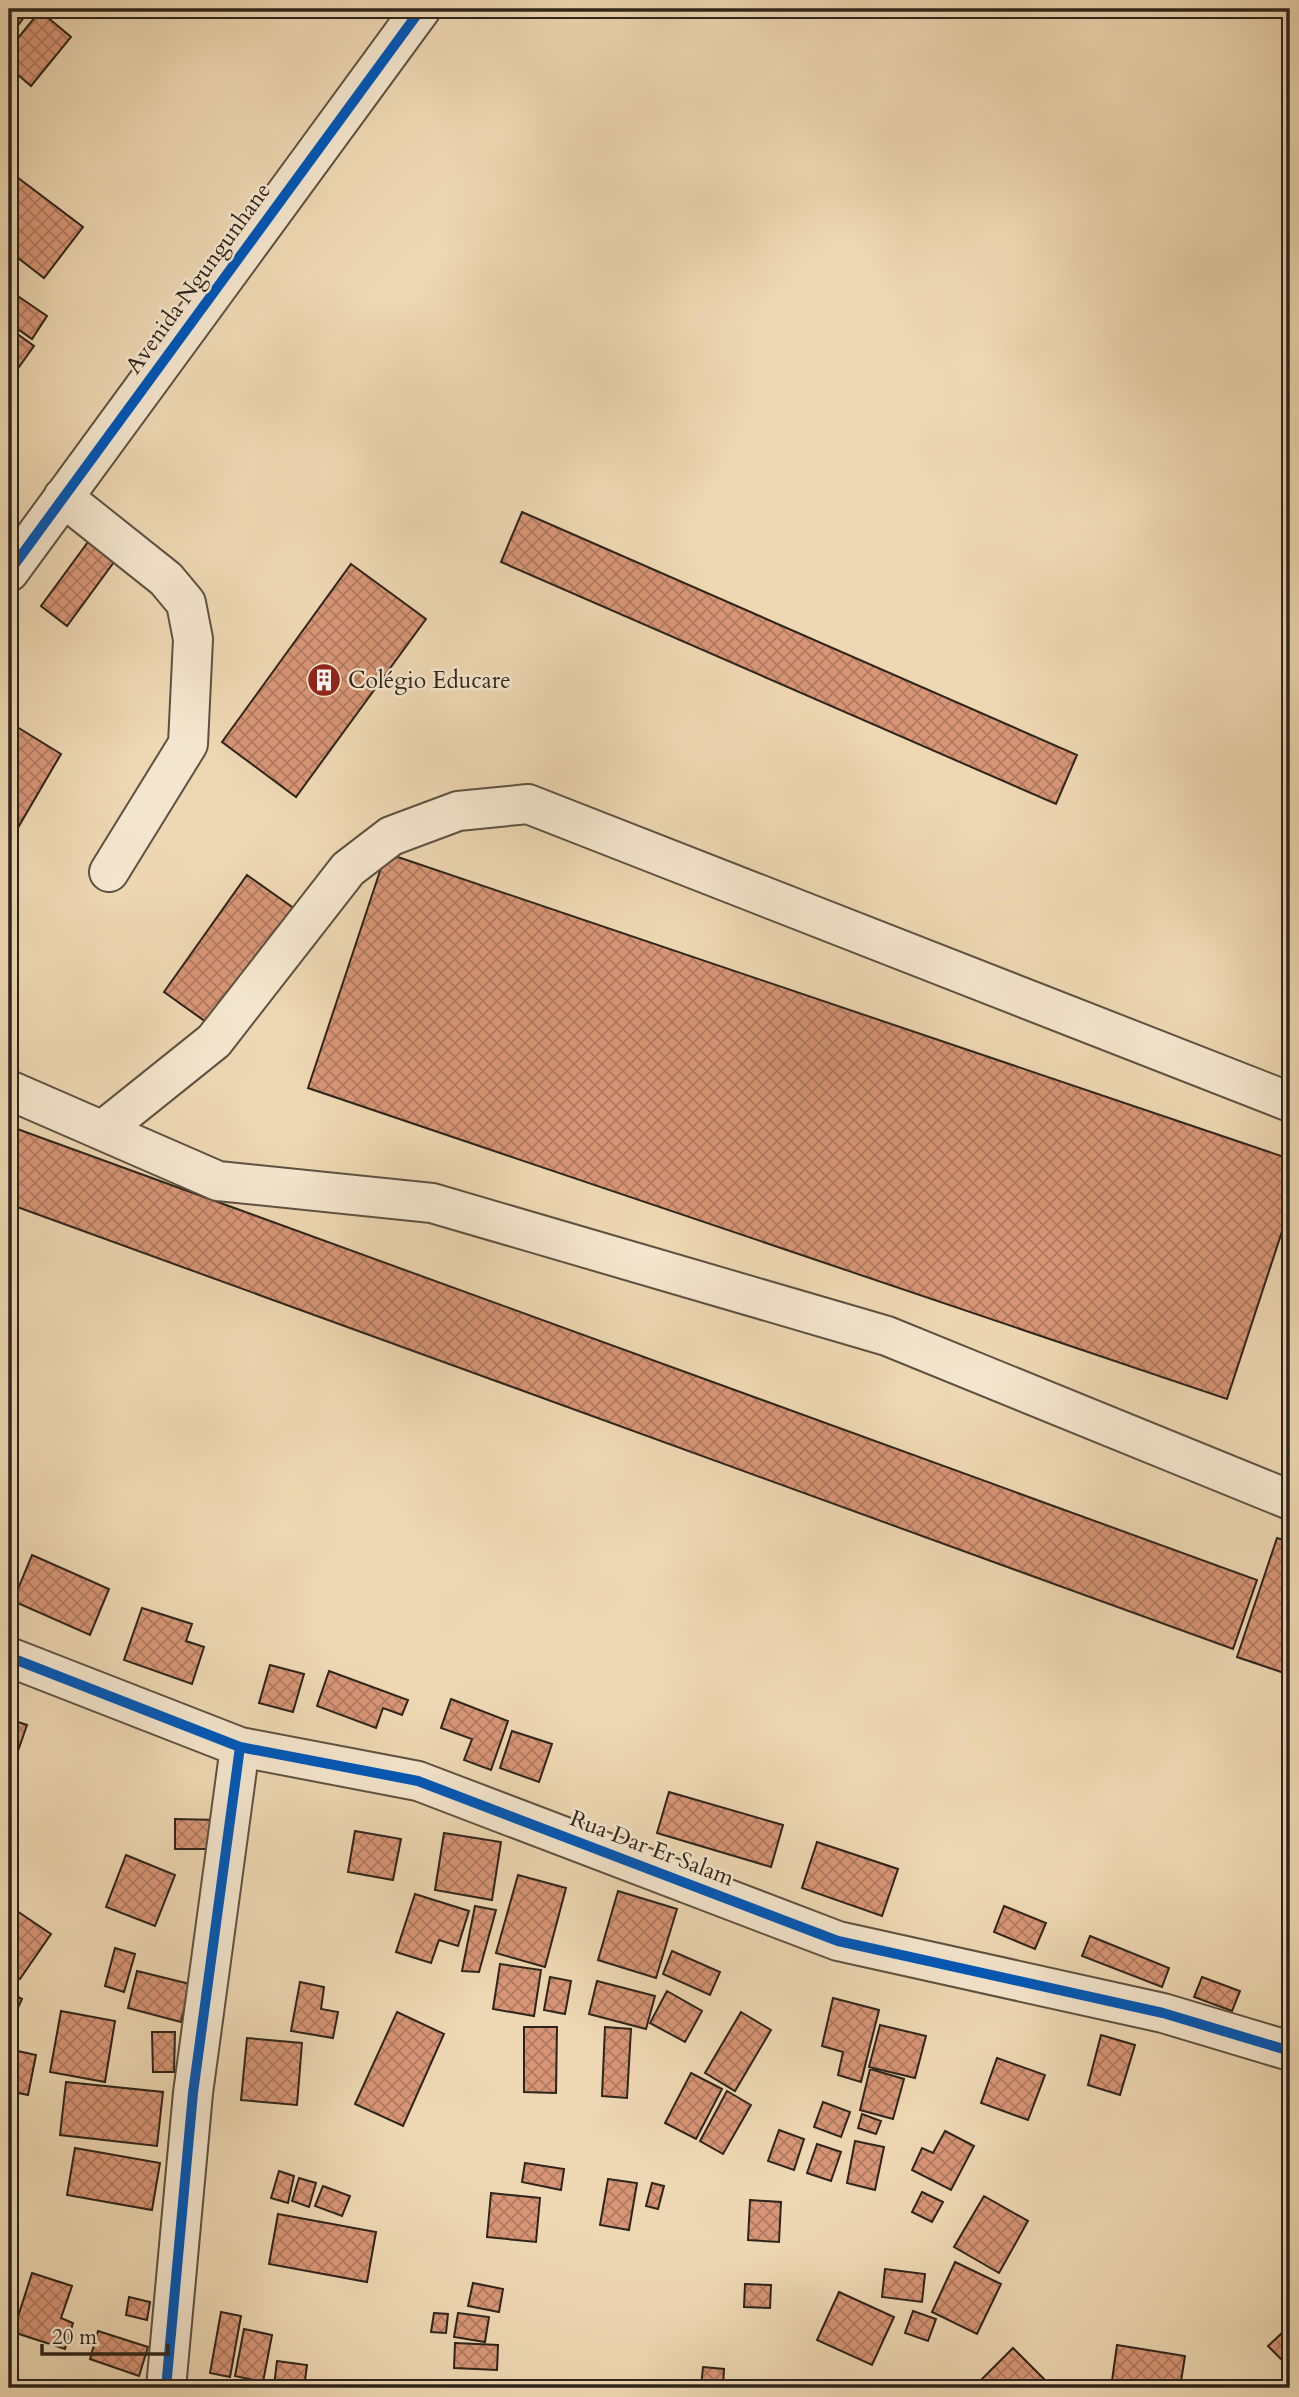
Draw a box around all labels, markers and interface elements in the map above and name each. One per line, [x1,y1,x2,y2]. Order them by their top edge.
street label: Avenida Ngungunhane [118,176,278,380]
building icon: Colégio Educare [305,661,343,699]
place label: Colégio Educare [348,665,511,696]
street label: Rua Dar Er Salam [566,1802,739,1894]
scale bar [42,2313,168,2357]
text: 20 m [52,2323,97,2352]

